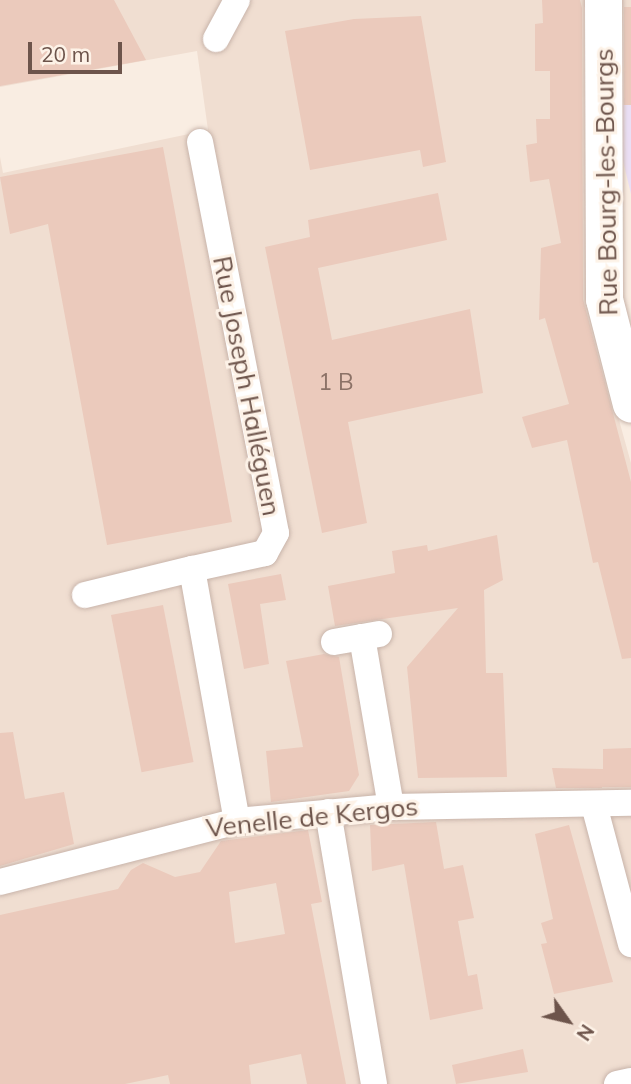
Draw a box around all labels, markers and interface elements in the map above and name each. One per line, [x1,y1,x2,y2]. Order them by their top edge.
scale bar [32,28,126,72]
text: 20 m [41,41,90,67]
street label: Rue Bourg-les-Bourgs [588,48,624,316]
street label: Rue Joseph Halléguen [206,253,288,519]
house number: 1 B [318,368,354,396]
street label: Venelle de Kergos [204,790,420,844]
north arrow [533,986,603,1056]
text: N [571,1020,599,1045]

